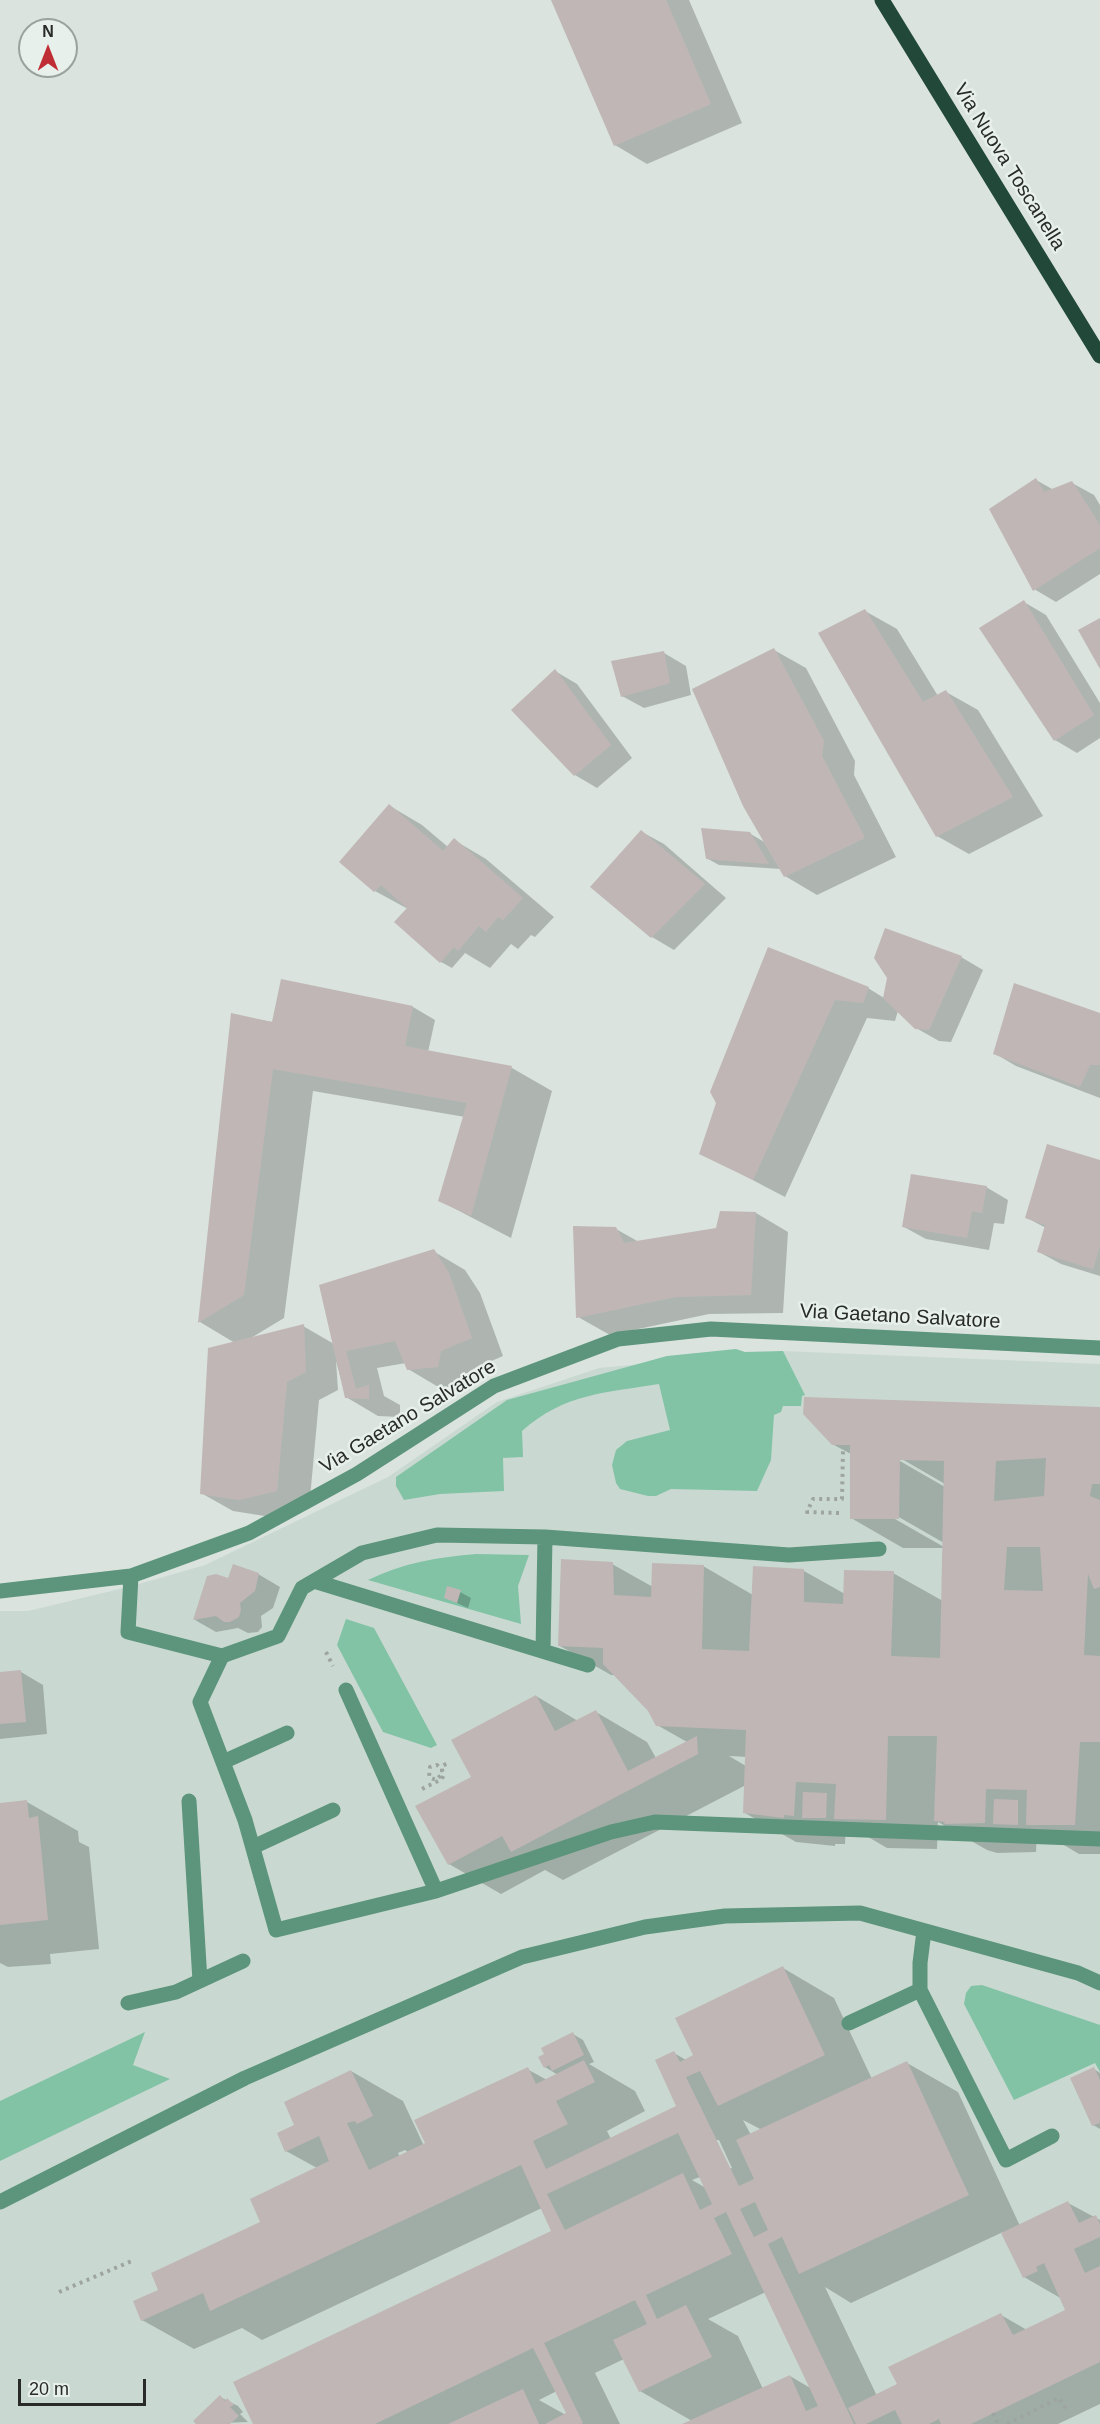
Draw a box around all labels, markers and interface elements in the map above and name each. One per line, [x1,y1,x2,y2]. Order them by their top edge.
north arrow [18,18,78,78]
text: N [42,23,54,40]
street label: Via Nuova Toscanella [948,79,1070,255]
street label: Via Gaetano Salvatore [799,1300,1001,1334]
street label: Via Gaetano Salvatore [316,1355,500,1479]
scale bar [21,2367,148,2405]
text: 20 m [29,2379,69,2399]

